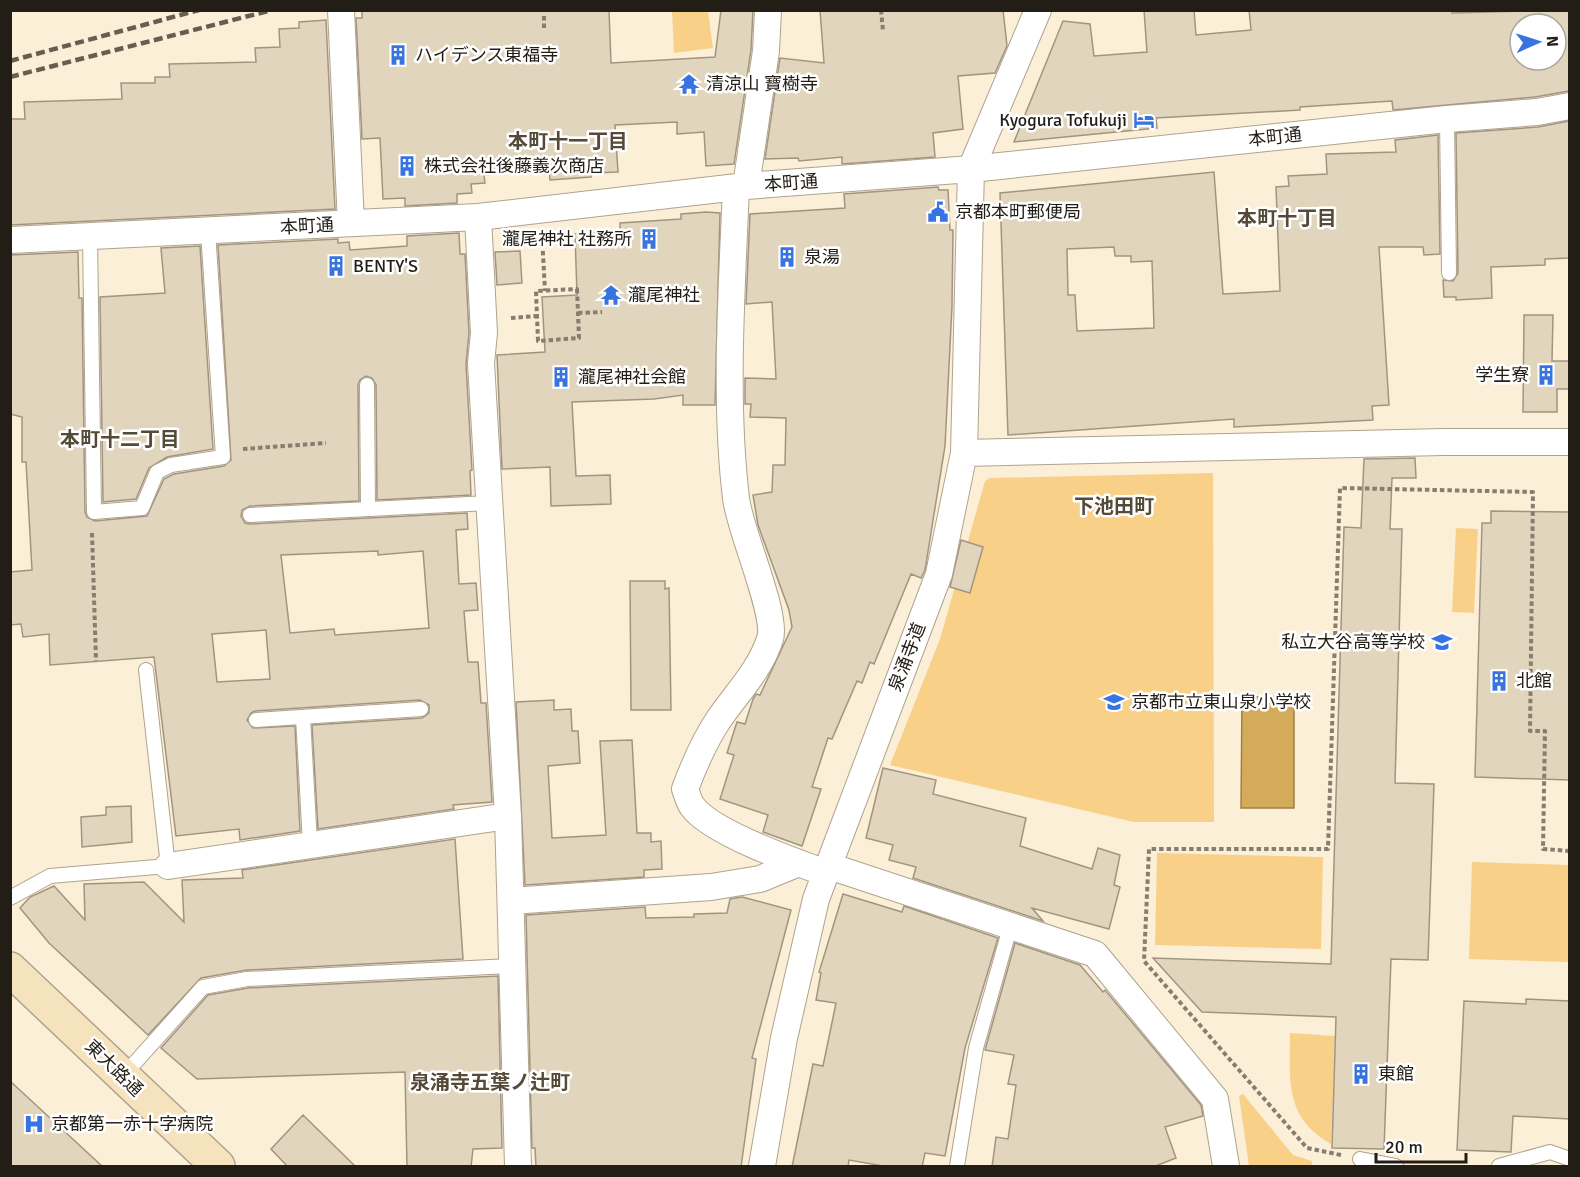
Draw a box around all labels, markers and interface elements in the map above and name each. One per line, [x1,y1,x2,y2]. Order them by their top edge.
north arrow [1508,12,1568,72]
text: N [1542,35,1562,47]
building icon: ハイデンス東福寺 [386,43,410,67]
place label: ハイデンス東福寺 [415,44,558,66]
temple icon: 清涼山 寶樹寺 [677,72,701,96]
place label: 清涼山 寶樹寺 [706,73,818,95]
hotel icon: Kyogura Tofukuji [1132,108,1156,132]
place label: Kyogura Tofukuji [999,109,1127,131]
street label: 本町通 [1247,123,1303,151]
district label: 本町十一丁目 [508,129,628,154]
building icon: 株式会社後藤義次商店 [395,154,419,178]
place label: 株式会社後藤義次商店 [424,155,604,177]
street label: 本町通 [763,170,819,196]
public building icon: 京都本町郵便局 [926,200,950,224]
place label: 京都本町郵便局 [955,201,1081,223]
district label: 本町十丁目 [1237,206,1337,231]
street label: 本町通 [279,214,335,238]
building icon: 瀧尾神社 社務所 [637,227,661,251]
place label: 瀧尾神社 社務所 [502,228,632,250]
building icon: 泉湯 [775,245,799,269]
place label: 泉湯 [804,246,840,268]
building icon: BENTY'S [324,254,348,278]
place label: BENTY'S [353,255,418,277]
temple icon: 瀧尾神社 [599,283,623,307]
place label: 瀧尾神社 [628,284,700,306]
building icon: 学生寮 [1534,363,1558,387]
place label: 学生寮 [1475,364,1529,386]
building icon: 瀧尾神社会館 [549,365,573,389]
place label: 瀧尾神社会館 [578,366,686,388]
district label: 本町十二丁目 [60,427,180,452]
district label: 下池田町 [1074,494,1154,519]
street label: 泉涌寺道 [884,619,930,695]
school or university icon: 私立大谷高等学校 [1430,630,1454,654]
place label: 私立大谷高等学校 [1281,631,1425,653]
building icon: 北館 [1487,669,1511,693]
place label: 北館 [1516,670,1552,692]
school or university icon: 京都市立東山泉小学校 [1102,690,1126,714]
place label: 京都市立東山泉小学校 [1131,691,1311,713]
street label: 東大路通 [80,1035,148,1101]
building icon: 東館 [1349,1062,1373,1086]
place label: 東館 [1378,1063,1414,1085]
district label: 泉涌寺五葉ノ辻町 [410,1070,570,1095]
hospital icon: 京都第一赤十字病院 [22,1112,46,1136]
place label: 京都第一赤十字病院 [51,1113,213,1135]
scale bar [1376,1126,1466,1164]
text: 20 m [1385,1136,1423,1158]

